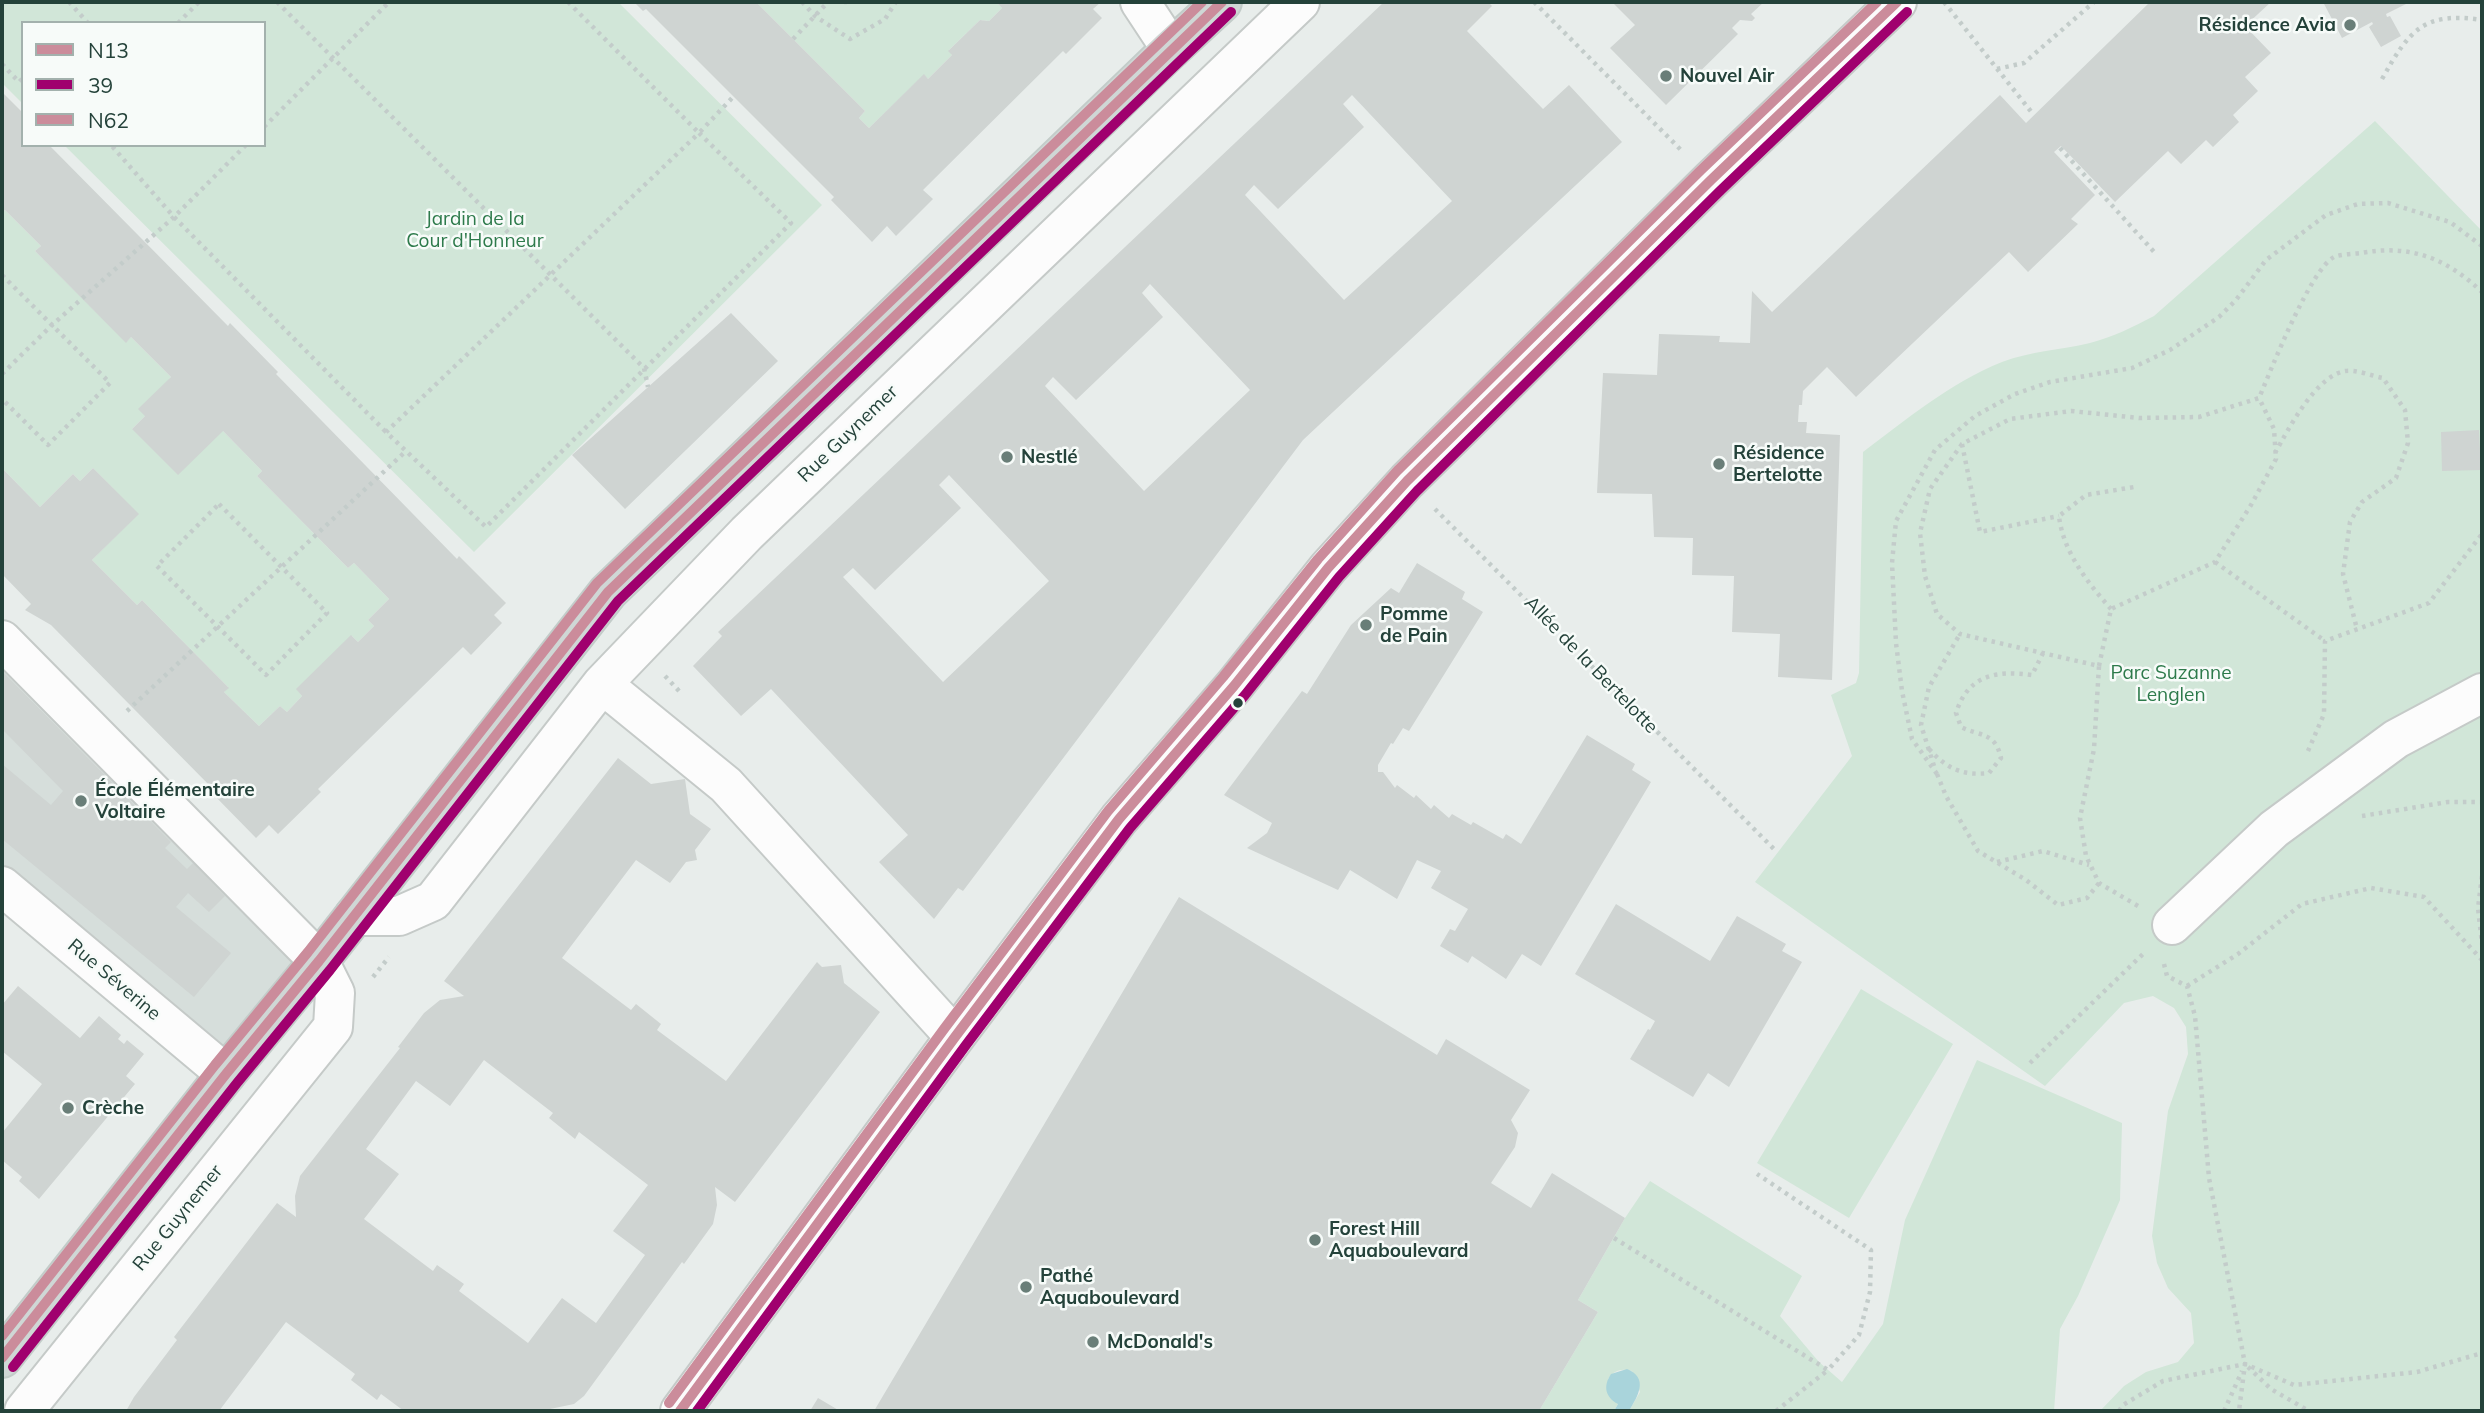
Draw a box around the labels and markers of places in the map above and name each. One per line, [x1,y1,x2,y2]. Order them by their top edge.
place label: Résidence Avia [2199,14,2336,36]
marker: Résidence Avia [2342,17,2358,33]
place label: Nouvel Air [1680,65,1774,87]
marker: Nouvel Air [1658,68,1674,84]
place label: Résidence Bertelotte [1733,442,1824,486]
place label: Nestlé [1021,446,1078,468]
marker: Nestlé [999,449,1015,465]
marker: Résidence Bertelotte [1711,456,1727,472]
place label: Pomme de Pain [1380,603,1448,647]
marker: Pomme de Pain [1358,617,1374,633]
unlabelled marker [1231,696,1245,710]
place label: École Élémentaire Voltaire [95,779,255,823]
marker: École Élémentaire Voltaire [73,793,89,809]
place label: Crèche [82,1097,144,1119]
marker: Crèche [60,1100,76,1116]
place label: Forest Hill Aquaboulevard [1329,1218,1469,1262]
marker: Forest Hill Aquaboulevard [1307,1232,1323,1248]
place label: Pathé Aquaboulevard [1040,1265,1180,1309]
marker: Pathé Aquaboulevard [1018,1279,1034,1295]
place label: McDonald's [1107,1331,1213,1353]
marker: McDonald's [1085,1334,1101,1350]

